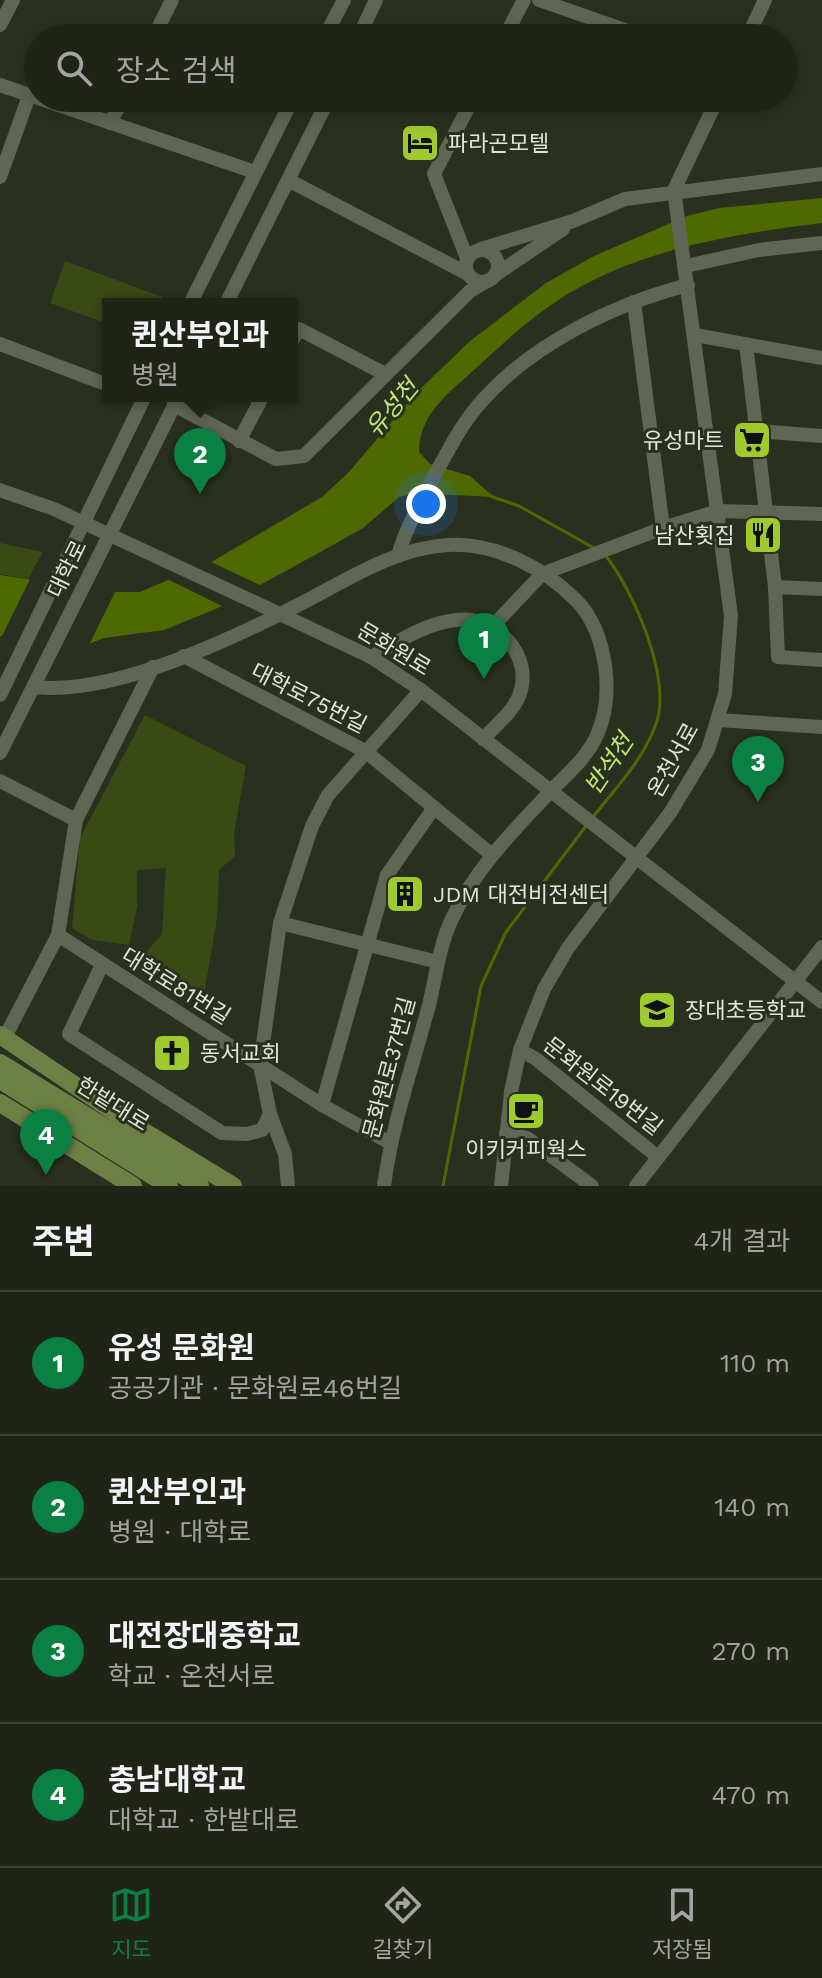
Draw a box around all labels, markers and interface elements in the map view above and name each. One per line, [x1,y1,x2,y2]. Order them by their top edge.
search box [24,24,798,112]
icon: search [52,46,96,90]
text: 장소 검색 [116,53,237,88]
hotel icon: 파라곤모텔 [399,122,441,164]
place label: 파라곤모텔 [448,131,549,156]
popup [102,298,298,402]
text: 퀸산부인과 [131,317,269,352]
text: 병원 [131,360,179,390]
water label: 유성천 [360,371,426,442]
supermarket icon: 유성마트 [731,419,773,461]
pin: 2 [174,428,226,494]
place label: 유성마트 [643,428,724,453]
your location [406,484,446,524]
restaurant icon: 남산횟집 [742,514,784,556]
place label: 남산횟집 [654,523,735,548]
street label: 대학로 [42,536,92,602]
pin: 1 [458,613,510,679]
street label: 문화원로 [353,617,435,681]
street label: 대학로75번길 [247,658,371,738]
street label: 온천서로 [642,719,704,801]
water label: 반석천 [579,726,641,799]
pin: 3 [732,736,784,802]
building icon: JDM 대전비전센터 [384,873,426,915]
place label: JDM 대전비전센터 [433,882,609,907]
street label: 대학로81번길 [117,943,235,1029]
school or university icon: 장대초등학교 [636,989,678,1031]
street label: 문화원로37번길 [358,994,420,1142]
place label: 장대초등학교 [685,998,806,1023]
church icon: 동서교회 [151,1032,193,1074]
street label: 문화원로19번길 [539,1032,667,1140]
place label: 동서교회 [200,1041,281,1066]
street label: 한밭대로 [72,1072,154,1136]
cafe icon: 이키커피웍스 [505,1090,547,1132]
pin: 4 [20,1109,72,1175]
place label: 이키커피웍스 [465,1137,587,1162]
text: 주변 [32,1221,95,1261]
text: 4개 결과 [693,1226,790,1256]
text: 유성 문화원 [108,1330,255,1365]
text: 1 [52,1348,64,1378]
text: 110 m [720,1348,790,1378]
text: 공공기관 · 문화원로46번길 [108,1373,403,1403]
text: 퀸산부인과 [108,1474,246,1509]
text: 2 [50,1492,66,1522]
text: 140 m [714,1492,790,1522]
text: 병원 · 대학로 [108,1517,251,1547]
text: 대전장대중학교 [108,1618,301,1653]
text: 3 [50,1636,66,1666]
text: 270 m [711,1636,790,1666]
text: 학교 · 온천서로 [108,1661,275,1691]
text: 충남대학교 [108,1762,246,1797]
text: 4 [50,1780,66,1810]
text: 470 m [712,1780,790,1810]
text: 대학교 · 한밭대로 [108,1805,299,1835]
tab: 지도 [109,1883,153,1963]
tab: 길찾기 [372,1883,433,1963]
tab: 저장됨 [652,1883,713,1963]

